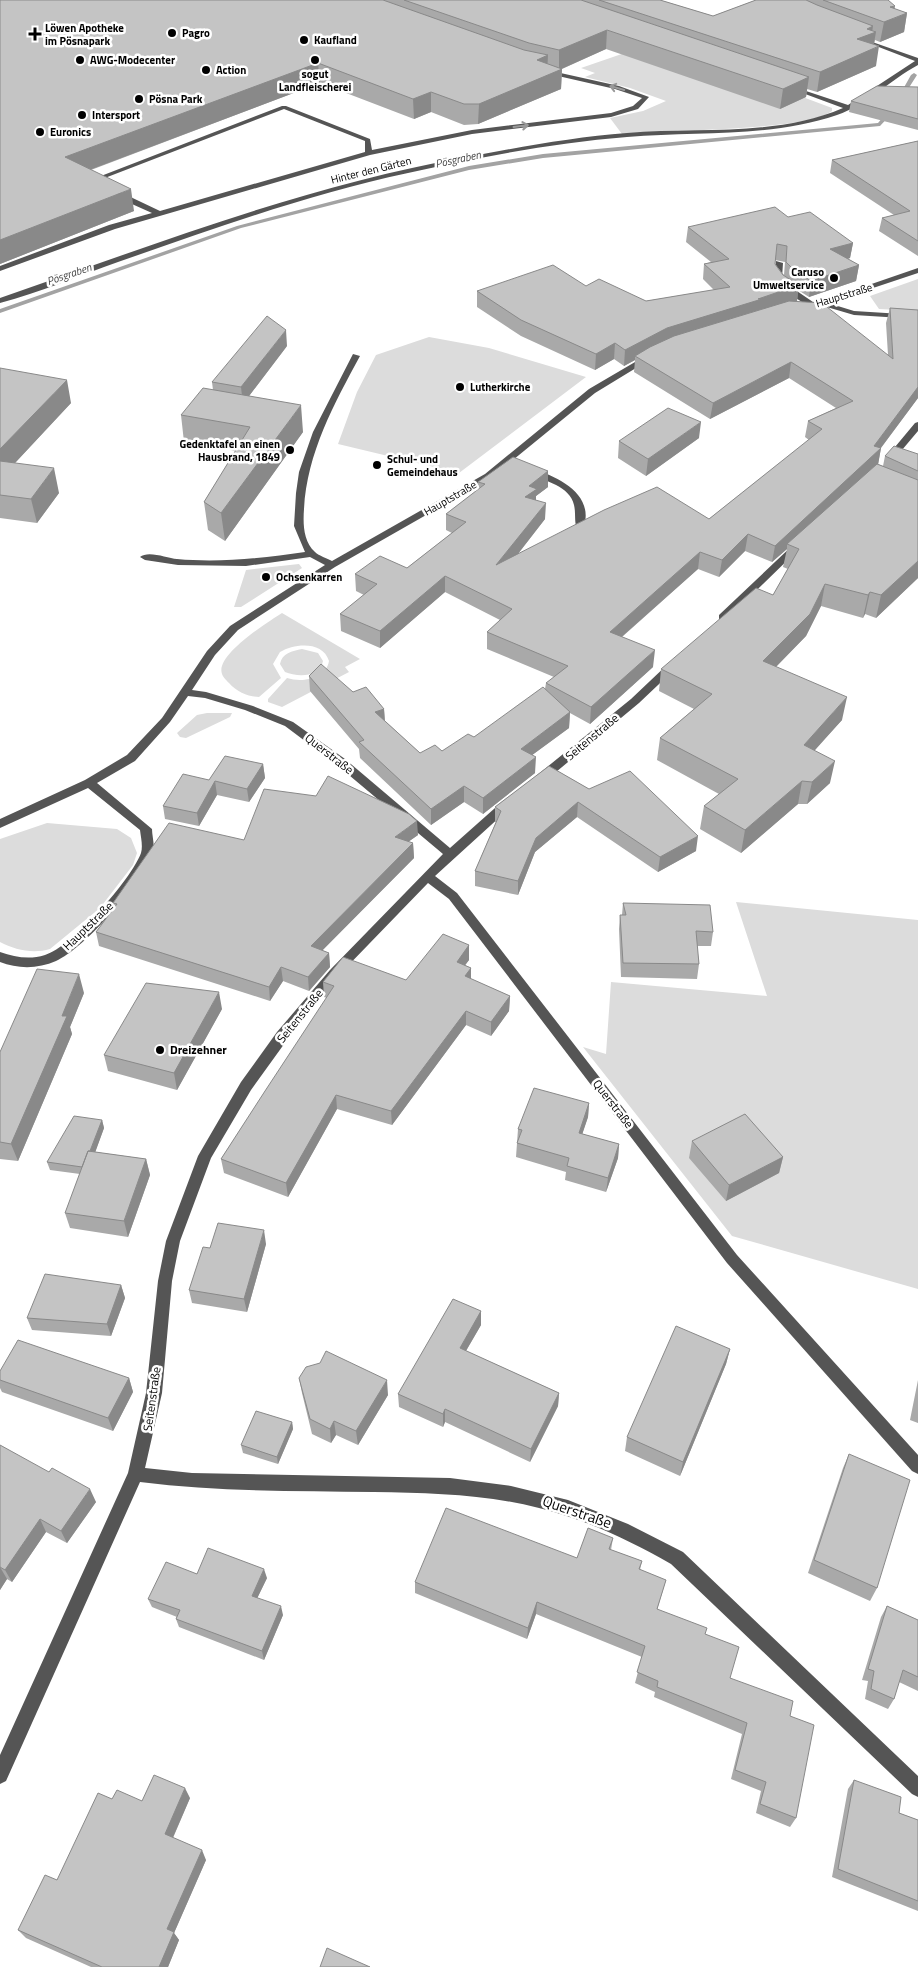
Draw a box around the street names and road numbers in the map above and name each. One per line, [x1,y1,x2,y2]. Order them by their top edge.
street label: Hinter den Gärten [329,152,413,188]
street label: Hauptstraße [814,279,875,311]
street label: Hauptstraße [421,476,480,520]
street label: Seitenstraße [561,709,623,765]
street label: Querstraße [301,728,358,779]
street label: Hauptstraße [58,897,117,955]
street label: Seitenstraße [272,985,327,1047]
street label: Querstraße [588,1075,639,1132]
street label: Seitenstraße [138,1366,165,1432]
street label: Querstraße [539,1489,615,1534]

